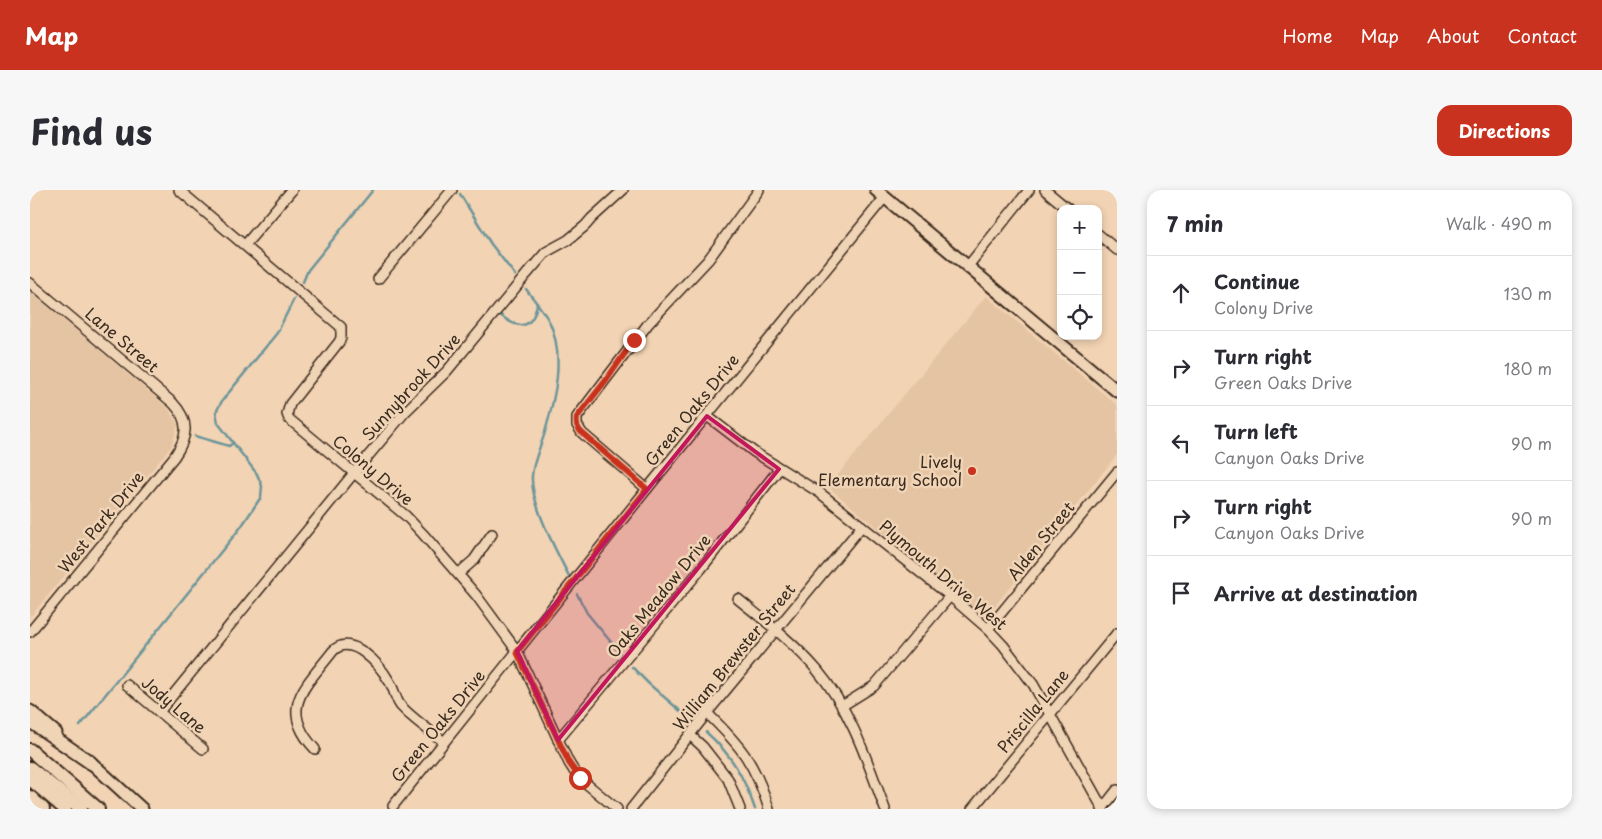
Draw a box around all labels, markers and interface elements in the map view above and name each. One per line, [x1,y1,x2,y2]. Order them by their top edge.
text: Map [25,17,78,53]
text: Home [1282,22,1332,49]
text: Map [1360,22,1399,49]
text: About [1427,22,1479,49]
text: Contact [1507,22,1577,49]
text: Find us [30,104,152,157]
button: Directions [1437,105,1572,156]
map controls [1057,205,1102,340]
button: + [1057,205,1102,250]
text: 7 min [1167,207,1223,239]
text: Walk · 490 m [1446,211,1552,235]
button: − [1057,250,1102,295]
text: Continue [1214,267,1300,295]
icon: ahead [1167,279,1195,307]
text: 130 m [1504,281,1552,305]
button: locate [1057,295,1102,340]
text: Colony Drive [1214,295,1313,319]
street label: Lane Street [81,301,165,377]
street label: Sunnybrook Drive [355,327,465,445]
route end [623,329,646,352]
text: Turn right [1214,342,1312,370]
street label: Green Oaks Drive [638,348,744,471]
icon: right [1167,354,1195,382]
text: 180 m [1504,356,1552,380]
text: Green Oaks Drive [1214,370,1352,394]
text: Turn left [1214,417,1298,445]
street label: Colony Drive [328,428,419,510]
icon: left [1167,429,1195,457]
text: 90 m [1511,431,1552,455]
text: Canyon Oaks Drive [1214,445,1364,469]
place label: Lively Elementary School [818,449,962,491]
street label: West Park Drive [52,465,149,578]
marker: Lively Elementary School [966,465,978,477]
text: Turn right [1214,492,1312,520]
street label: Alden Street [1001,495,1080,585]
icon: right [1167,504,1195,532]
text: 90 m [1511,506,1552,530]
street label: Plymouth Drive West [875,513,1013,635]
text: Canyon Oaks Drive [1214,520,1364,544]
street label: Oaks Meadow Drive [601,528,716,662]
street label: William Brewster Street [666,578,800,735]
icon: arrive [1167,579,1195,607]
text: Arrive at destination [1214,579,1418,607]
street label: Priscilla Lane [991,663,1074,758]
street label: Green Oaks Drive [384,664,490,787]
street label: Jody Lane [137,670,212,738]
route start [569,767,592,790]

